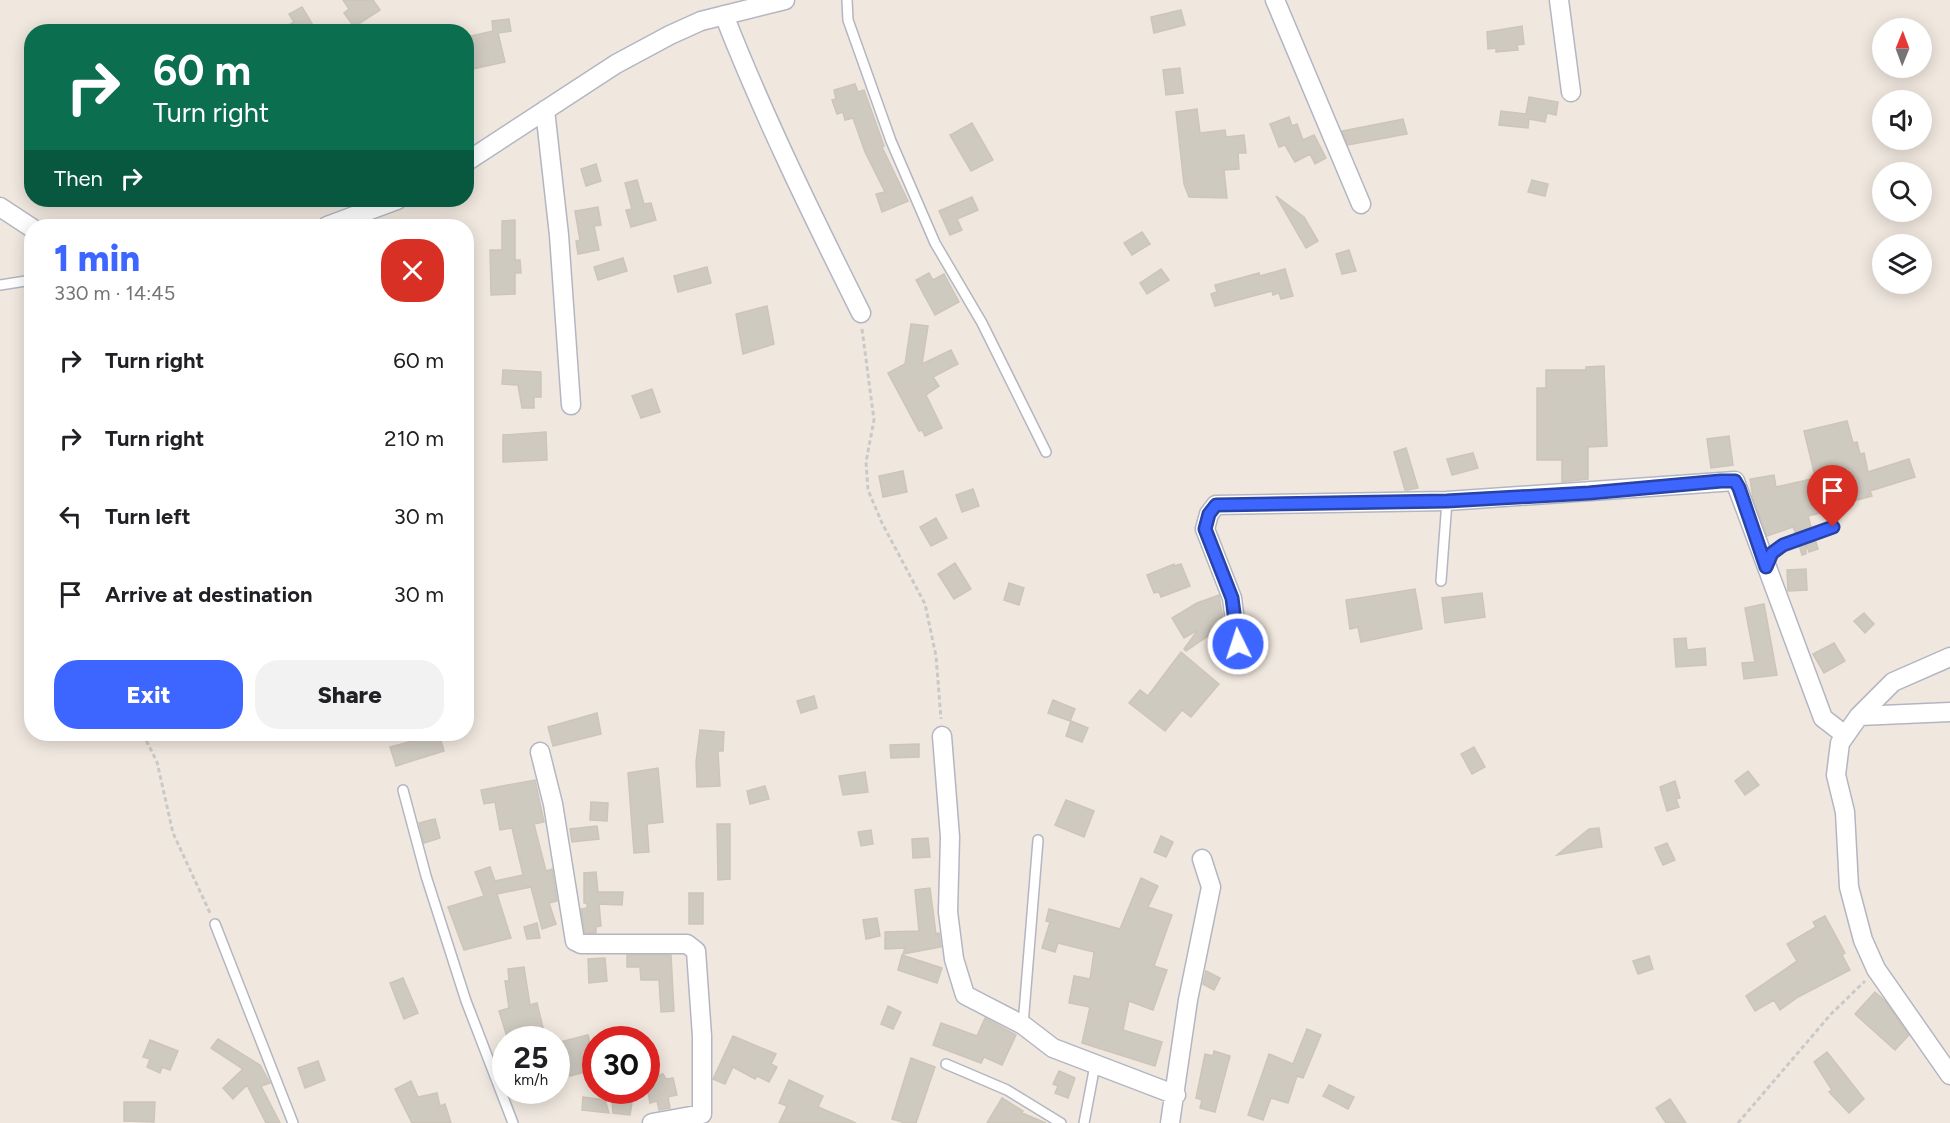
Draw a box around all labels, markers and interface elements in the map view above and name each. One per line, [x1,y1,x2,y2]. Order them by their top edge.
north arrow [1872,18,1932,78]
map controls [1872,18,1932,294]
text: 60 m [153,45,251,96]
icon: right [54,48,132,126]
button: sound [1872,90,1932,150]
text: Turn right [153,96,269,129]
icon: right [115,162,148,195]
button: search [1872,162,1932,222]
text: Then [54,165,103,192]
button: layers [1872,234,1932,294]
text: 1 min [54,237,140,280]
button: close [381,239,444,302]
text: 330 m · 14:45 [54,281,175,305]
icon: right [54,344,87,377]
text: Turn right [105,347,204,374]
text: 60 m [393,347,444,374]
icon: right [54,422,87,455]
text: Turn right [105,425,204,452]
text: 210 m [384,425,444,452]
pin [1807,465,1858,527]
icon: arrive [1816,474,1849,507]
icon: left [54,500,87,533]
text: Turn left [105,503,191,530]
text: 30 m [394,503,444,530]
icon: arrive [54,578,87,611]
text: Arrive at destination [105,581,313,608]
text: 30 m [394,581,444,608]
position arrow [1206,612,1270,676]
button: Exit [54,660,243,729]
button: Share [255,660,444,729]
speed limit sign: 30 [582,1026,660,1104]
text: 25 [514,1039,548,1076]
text: km/h [514,1071,548,1089]

